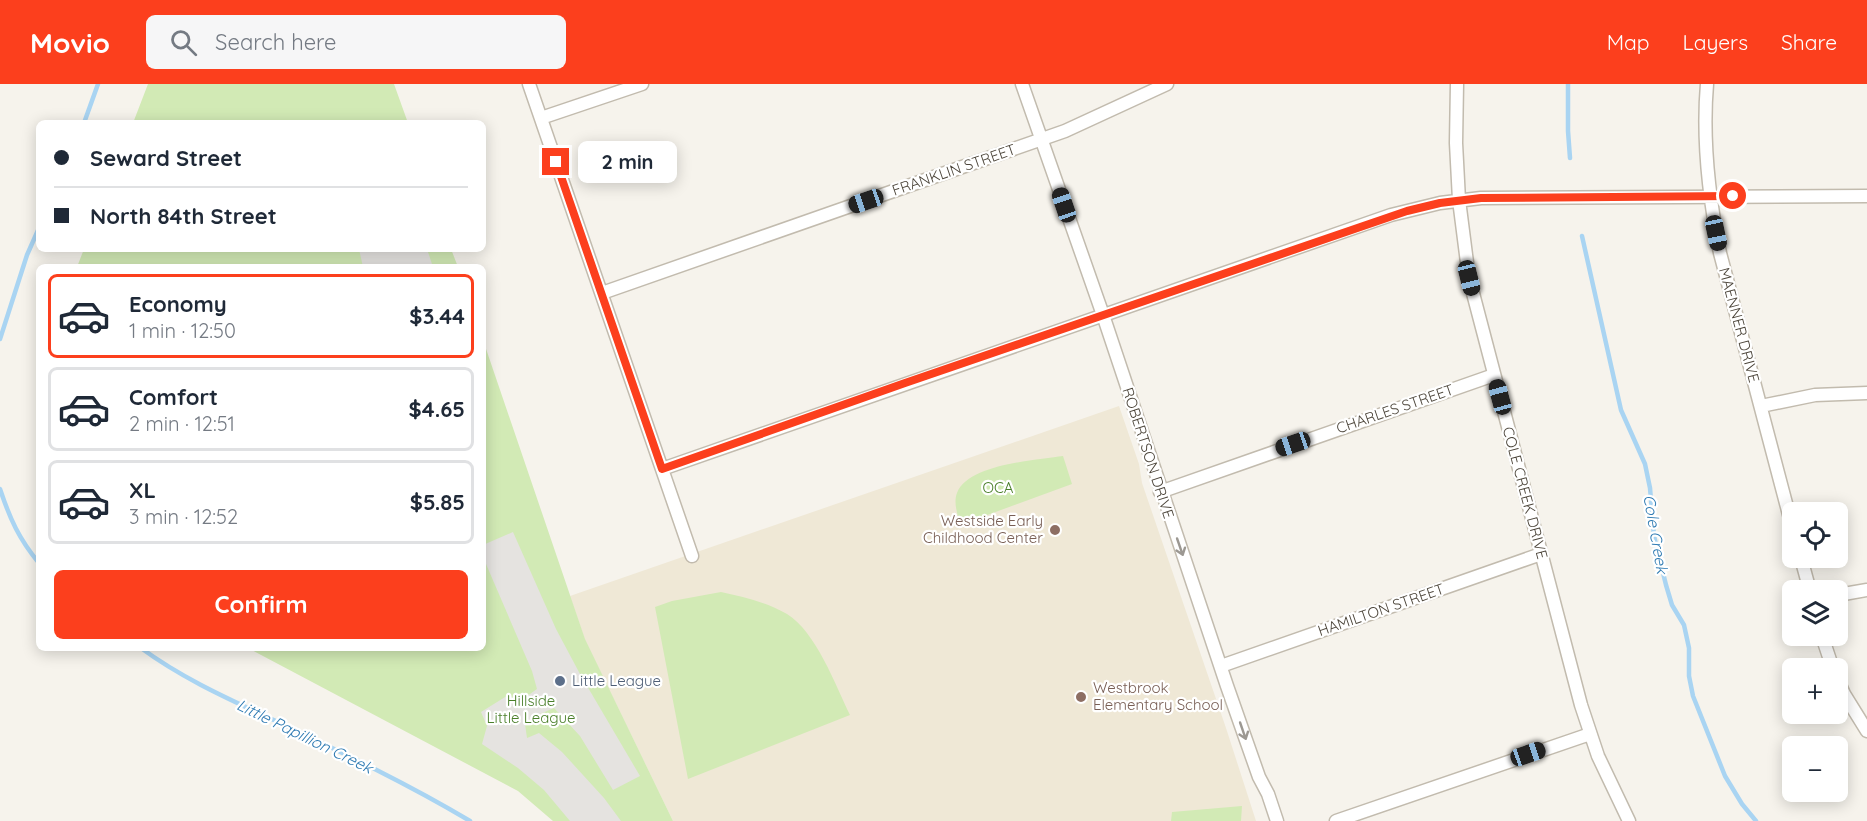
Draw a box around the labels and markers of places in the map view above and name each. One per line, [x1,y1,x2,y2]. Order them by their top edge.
place label: Westside Early Childhood Center [923,511,1043,547]
marker: Westside Early Childhood Center [1048,523,1062,537]
place label: Little League [572,671,661,690]
marker: Little League [553,674,567,688]
place label: Westbrook Elementary School [1093,678,1223,714]
marker: Westbrook Elementary School [1074,690,1088,704]

